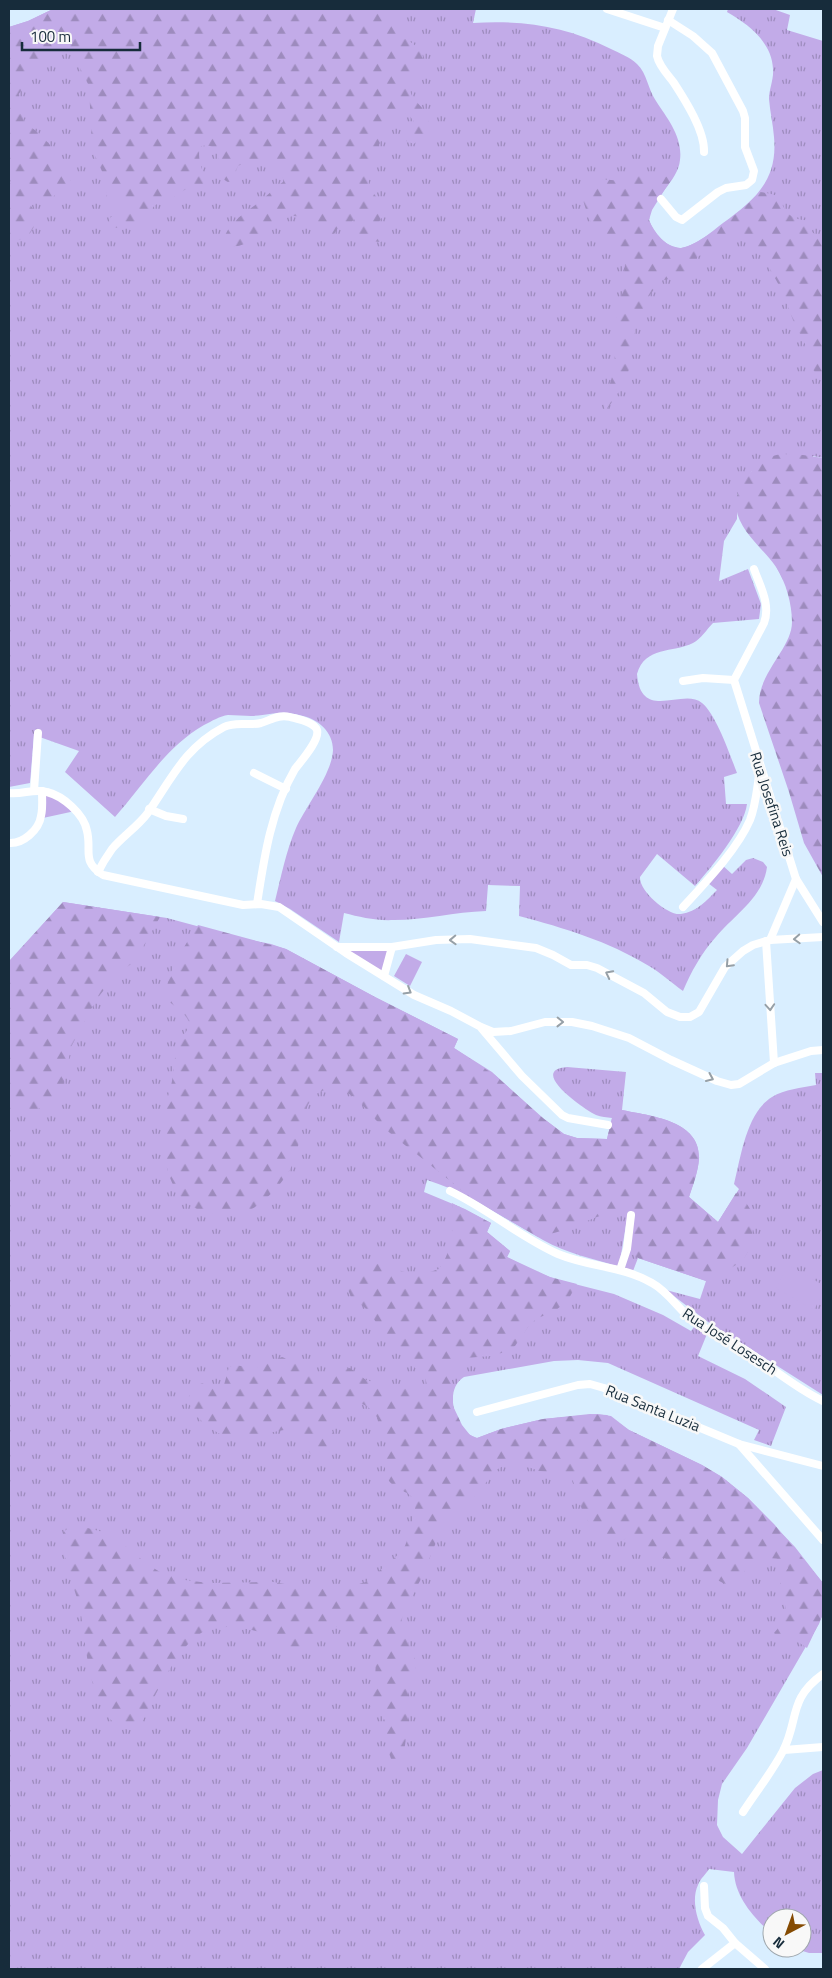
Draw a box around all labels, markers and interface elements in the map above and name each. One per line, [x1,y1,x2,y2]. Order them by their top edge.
scale bar [22,20,140,52]
text: 100 m [30,25,71,48]
street label: Rua Josefina Reis [744,749,800,859]
one-way arrow [793,933,801,944]
one-way arrow [449,934,457,945]
one-way arrow [726,958,735,967]
one-way arrow [605,970,614,980]
one-way arrow [403,984,412,994]
one-way arrow [765,1003,776,1011]
one-way arrow [556,1017,564,1027]
one-way arrow [705,1072,714,1083]
street label: Rua José Losesch [678,1302,782,1380]
street label: Rua Santa Luzia [602,1379,704,1438]
north arrow [762,1908,812,1958]
text: N [768,1932,789,1954]

